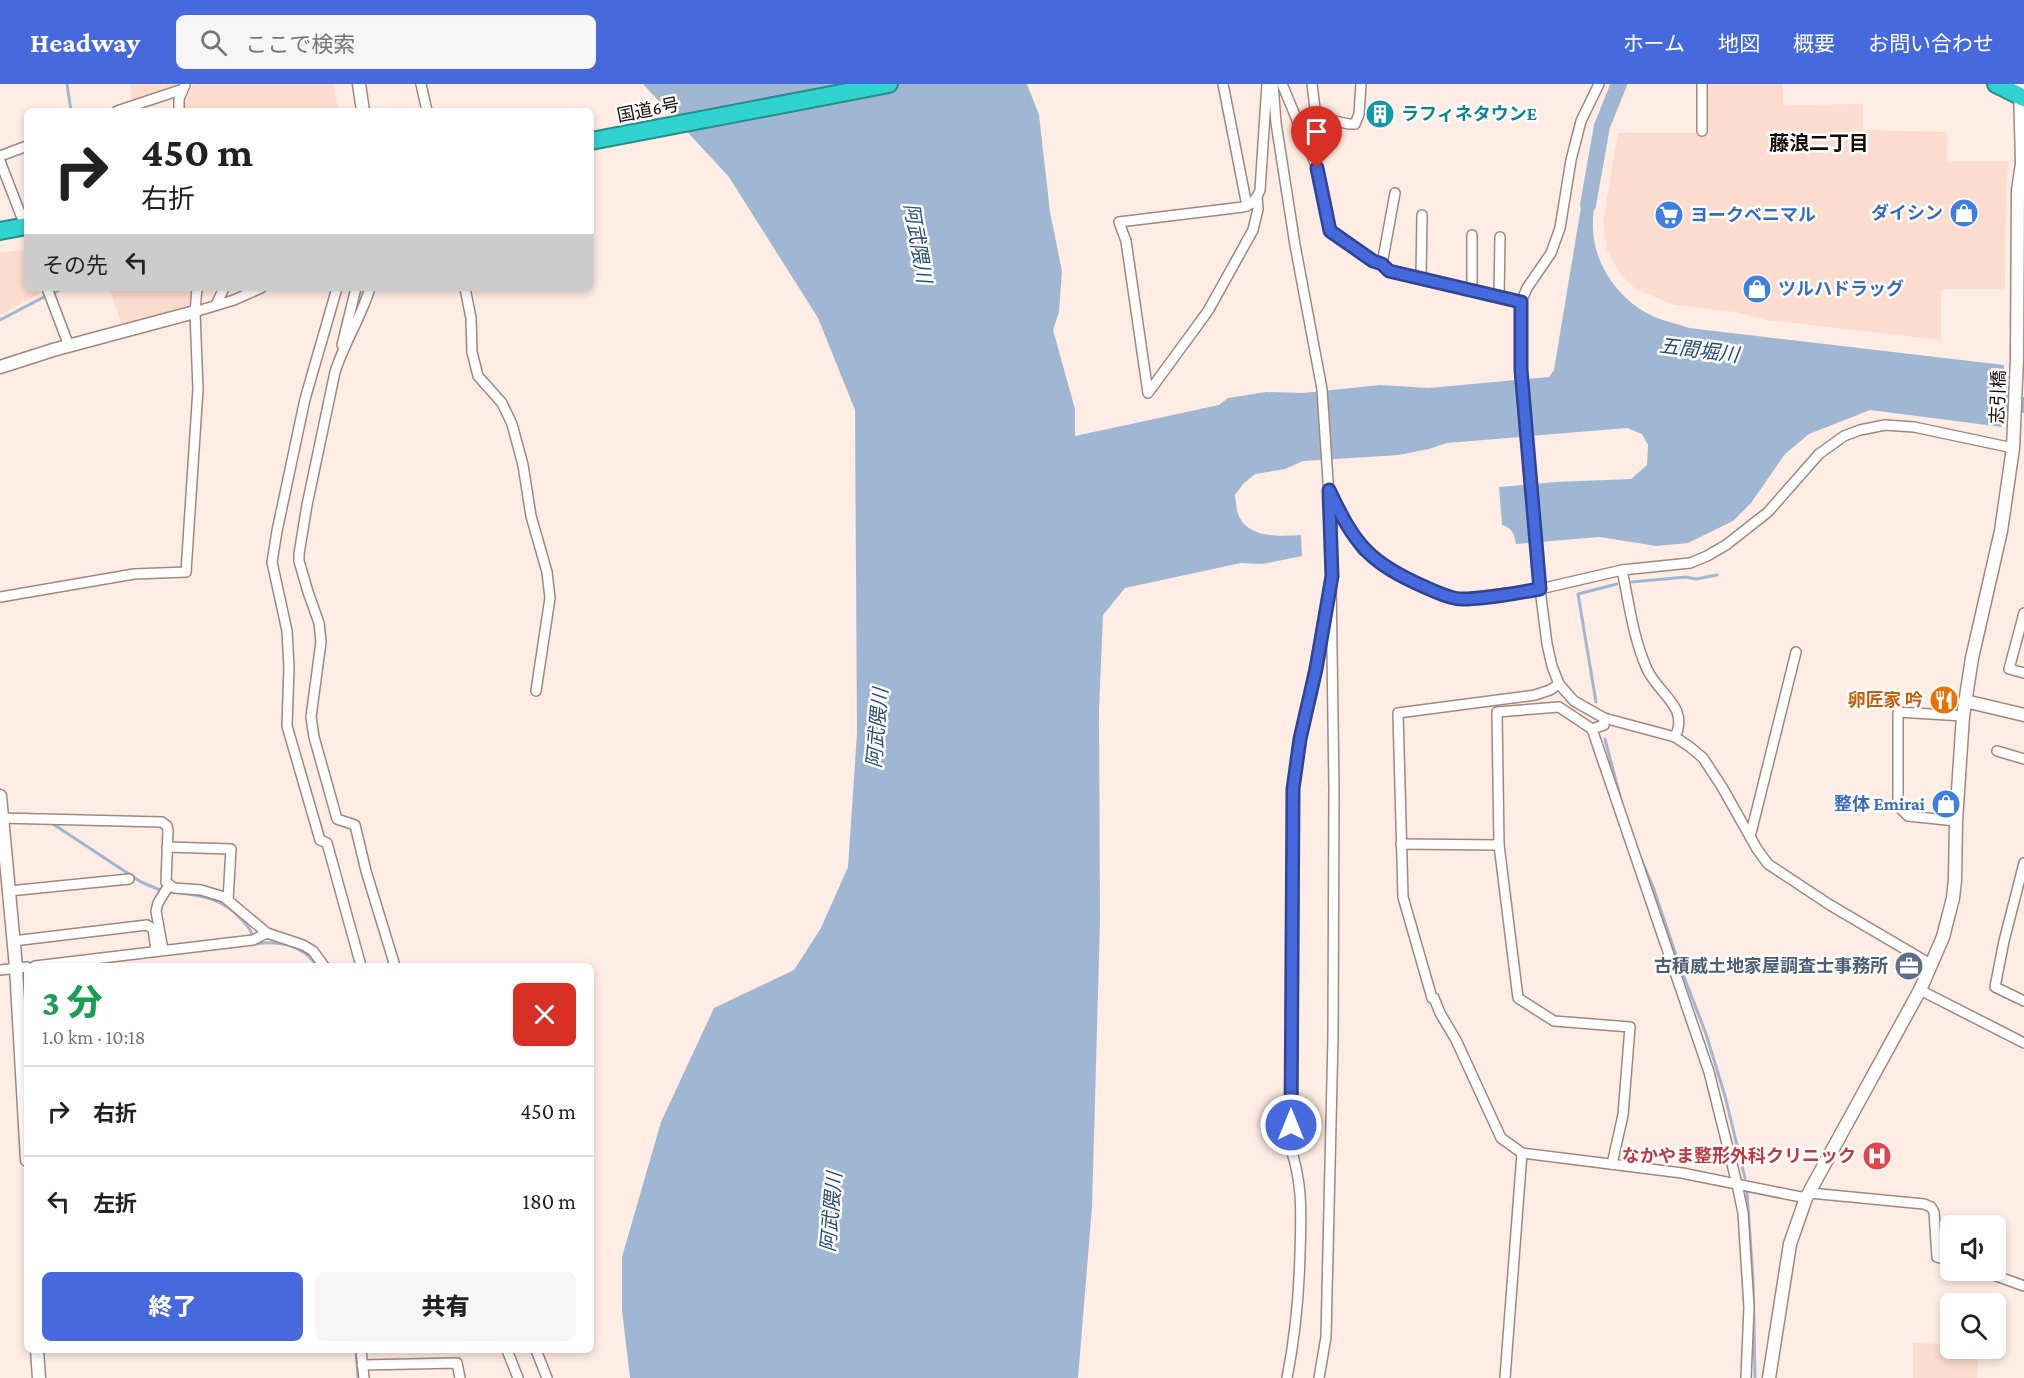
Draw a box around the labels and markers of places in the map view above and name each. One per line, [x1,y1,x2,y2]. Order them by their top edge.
building icon: ラフィネタウンE [1364,98,1396,130]
place label: ラフィネタウンE [1401,104,1537,124]
pin [1291,106,1342,168]
shop icon: ダイシン [1948,197,1980,229]
supermarket icon: ヨークベニマル [1653,199,1685,231]
place label: ダイシン [1871,203,1943,223]
place label: ヨークベニマル [1690,205,1816,225]
shop icon: ツルハドラッグ [1741,273,1773,305]
place label: ツルハドラッグ [1778,279,1904,299]
restaurant icon: 卵匠家 吟 [1928,684,1960,716]
place label: 卵匠家 吟 [1848,690,1923,710]
shop icon: 整体 Emirai [1930,788,1962,820]
place label: 整体 Emirai [1834,794,1926,814]
office icon: 古積威土地家屋調査士事務所 [1893,950,1925,982]
place label: 古積威土地家屋調査士事務所 [1654,956,1888,976]
hospital icon: なかやま整形外科クリニック [1861,1140,1893,1172]
place label: なかやま整形外科クリニック [1622,1146,1856,1166]

